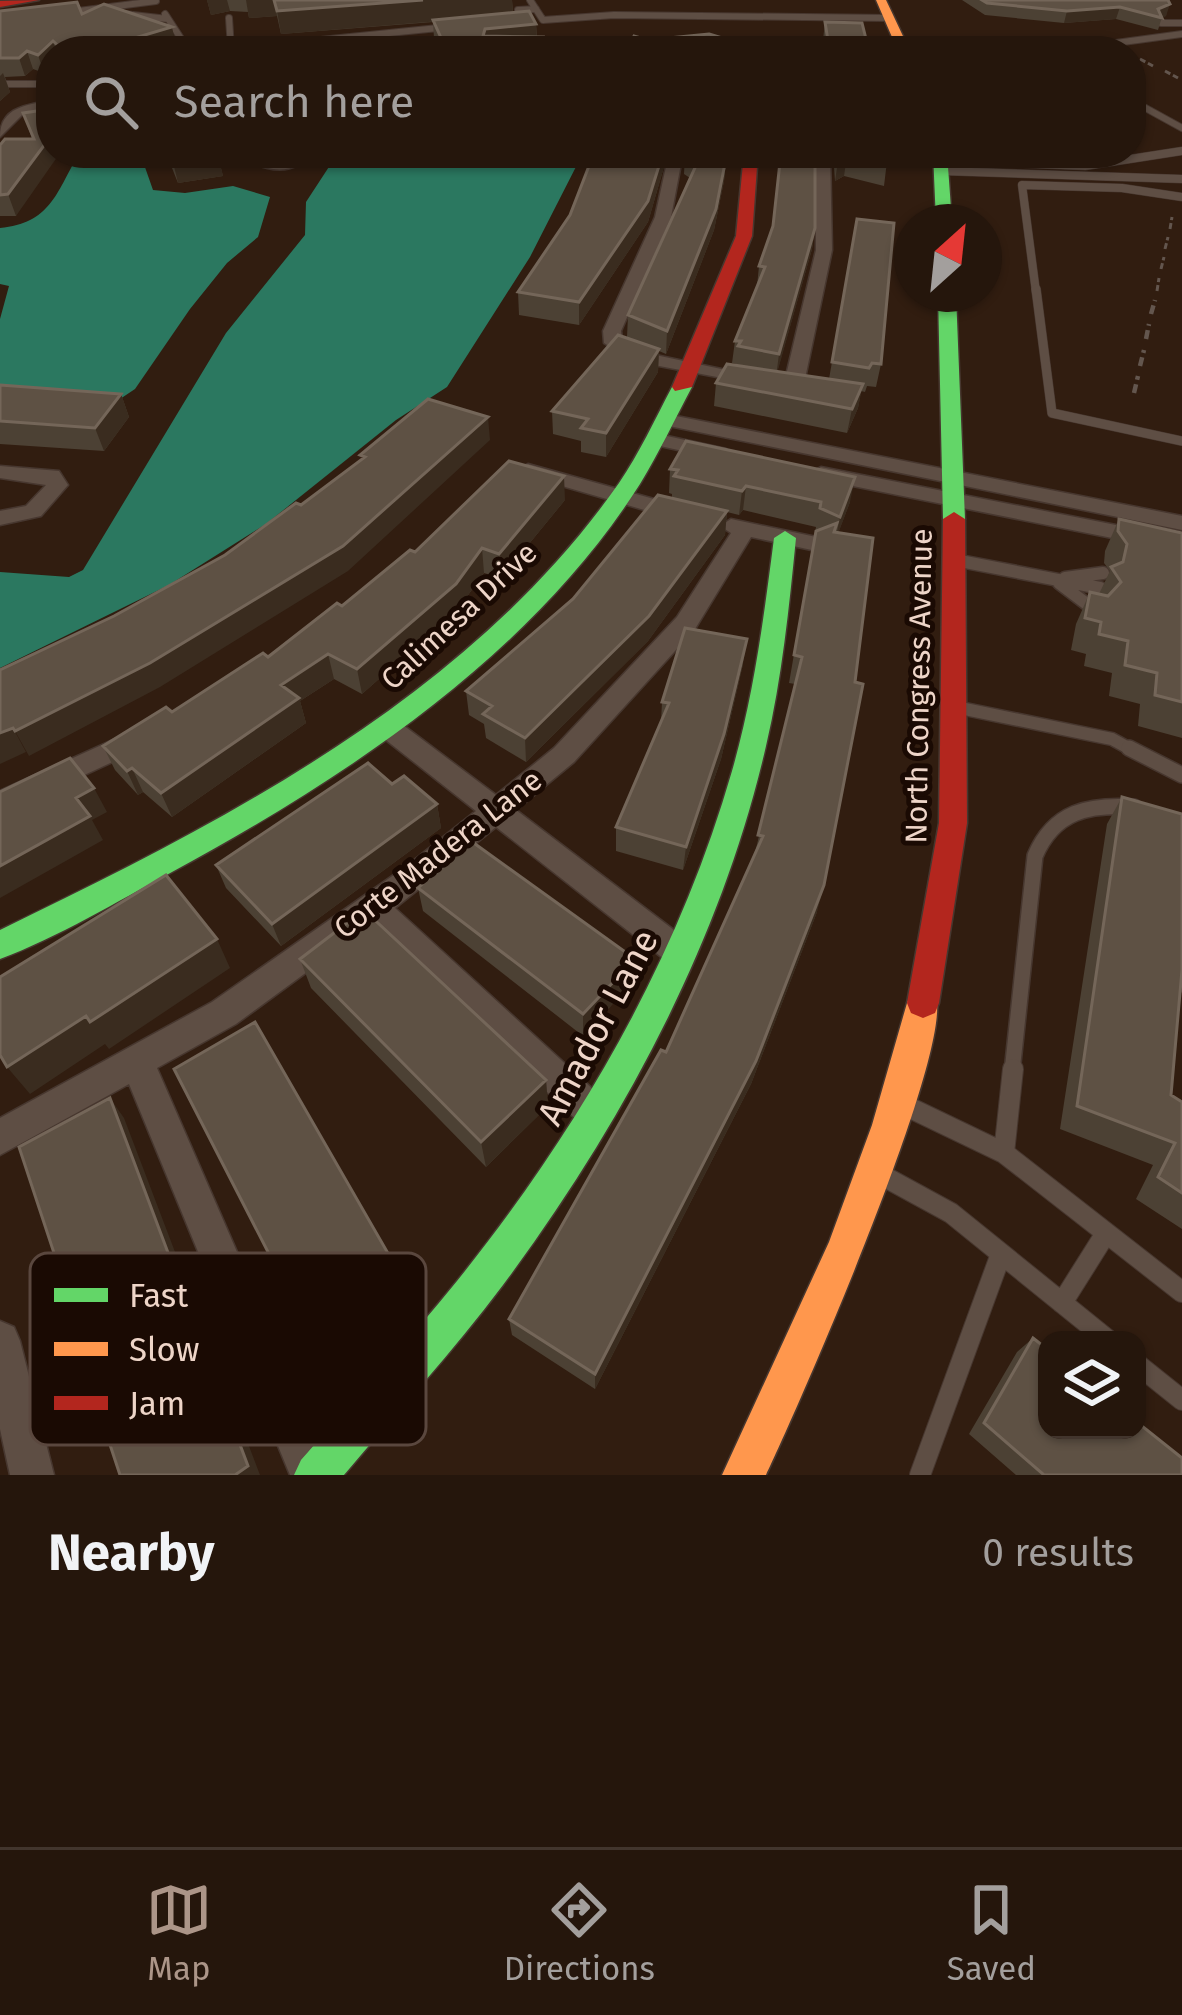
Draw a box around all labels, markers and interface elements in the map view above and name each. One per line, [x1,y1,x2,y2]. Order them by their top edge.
search box [36,36,1146,168]
icon: search [78,69,144,135]
text: Search here [174,75,414,129]
north arrow [894,204,1002,312]
street label: North Congress Avenue [898,528,940,844]
street label: Calimesa Drive [374,535,544,697]
street label: Corte Madera Lane [327,762,549,946]
street label: Amador Lane [528,922,668,1133]
legend [30,1253,426,1445]
text: Fast [129,1276,188,1316]
text: Slow [129,1330,199,1370]
map controls [1038,1331,1146,1439]
button: layers [1038,1331,1146,1439]
text: Jam [129,1384,185,1424]
text: Nearby [48,1522,214,1584]
text: 0 results [982,1530,1134,1576]
tab: Map [146,1877,212,1989]
tab: Directions [504,1877,655,1989]
tab: Saved [947,1877,1036,1989]

